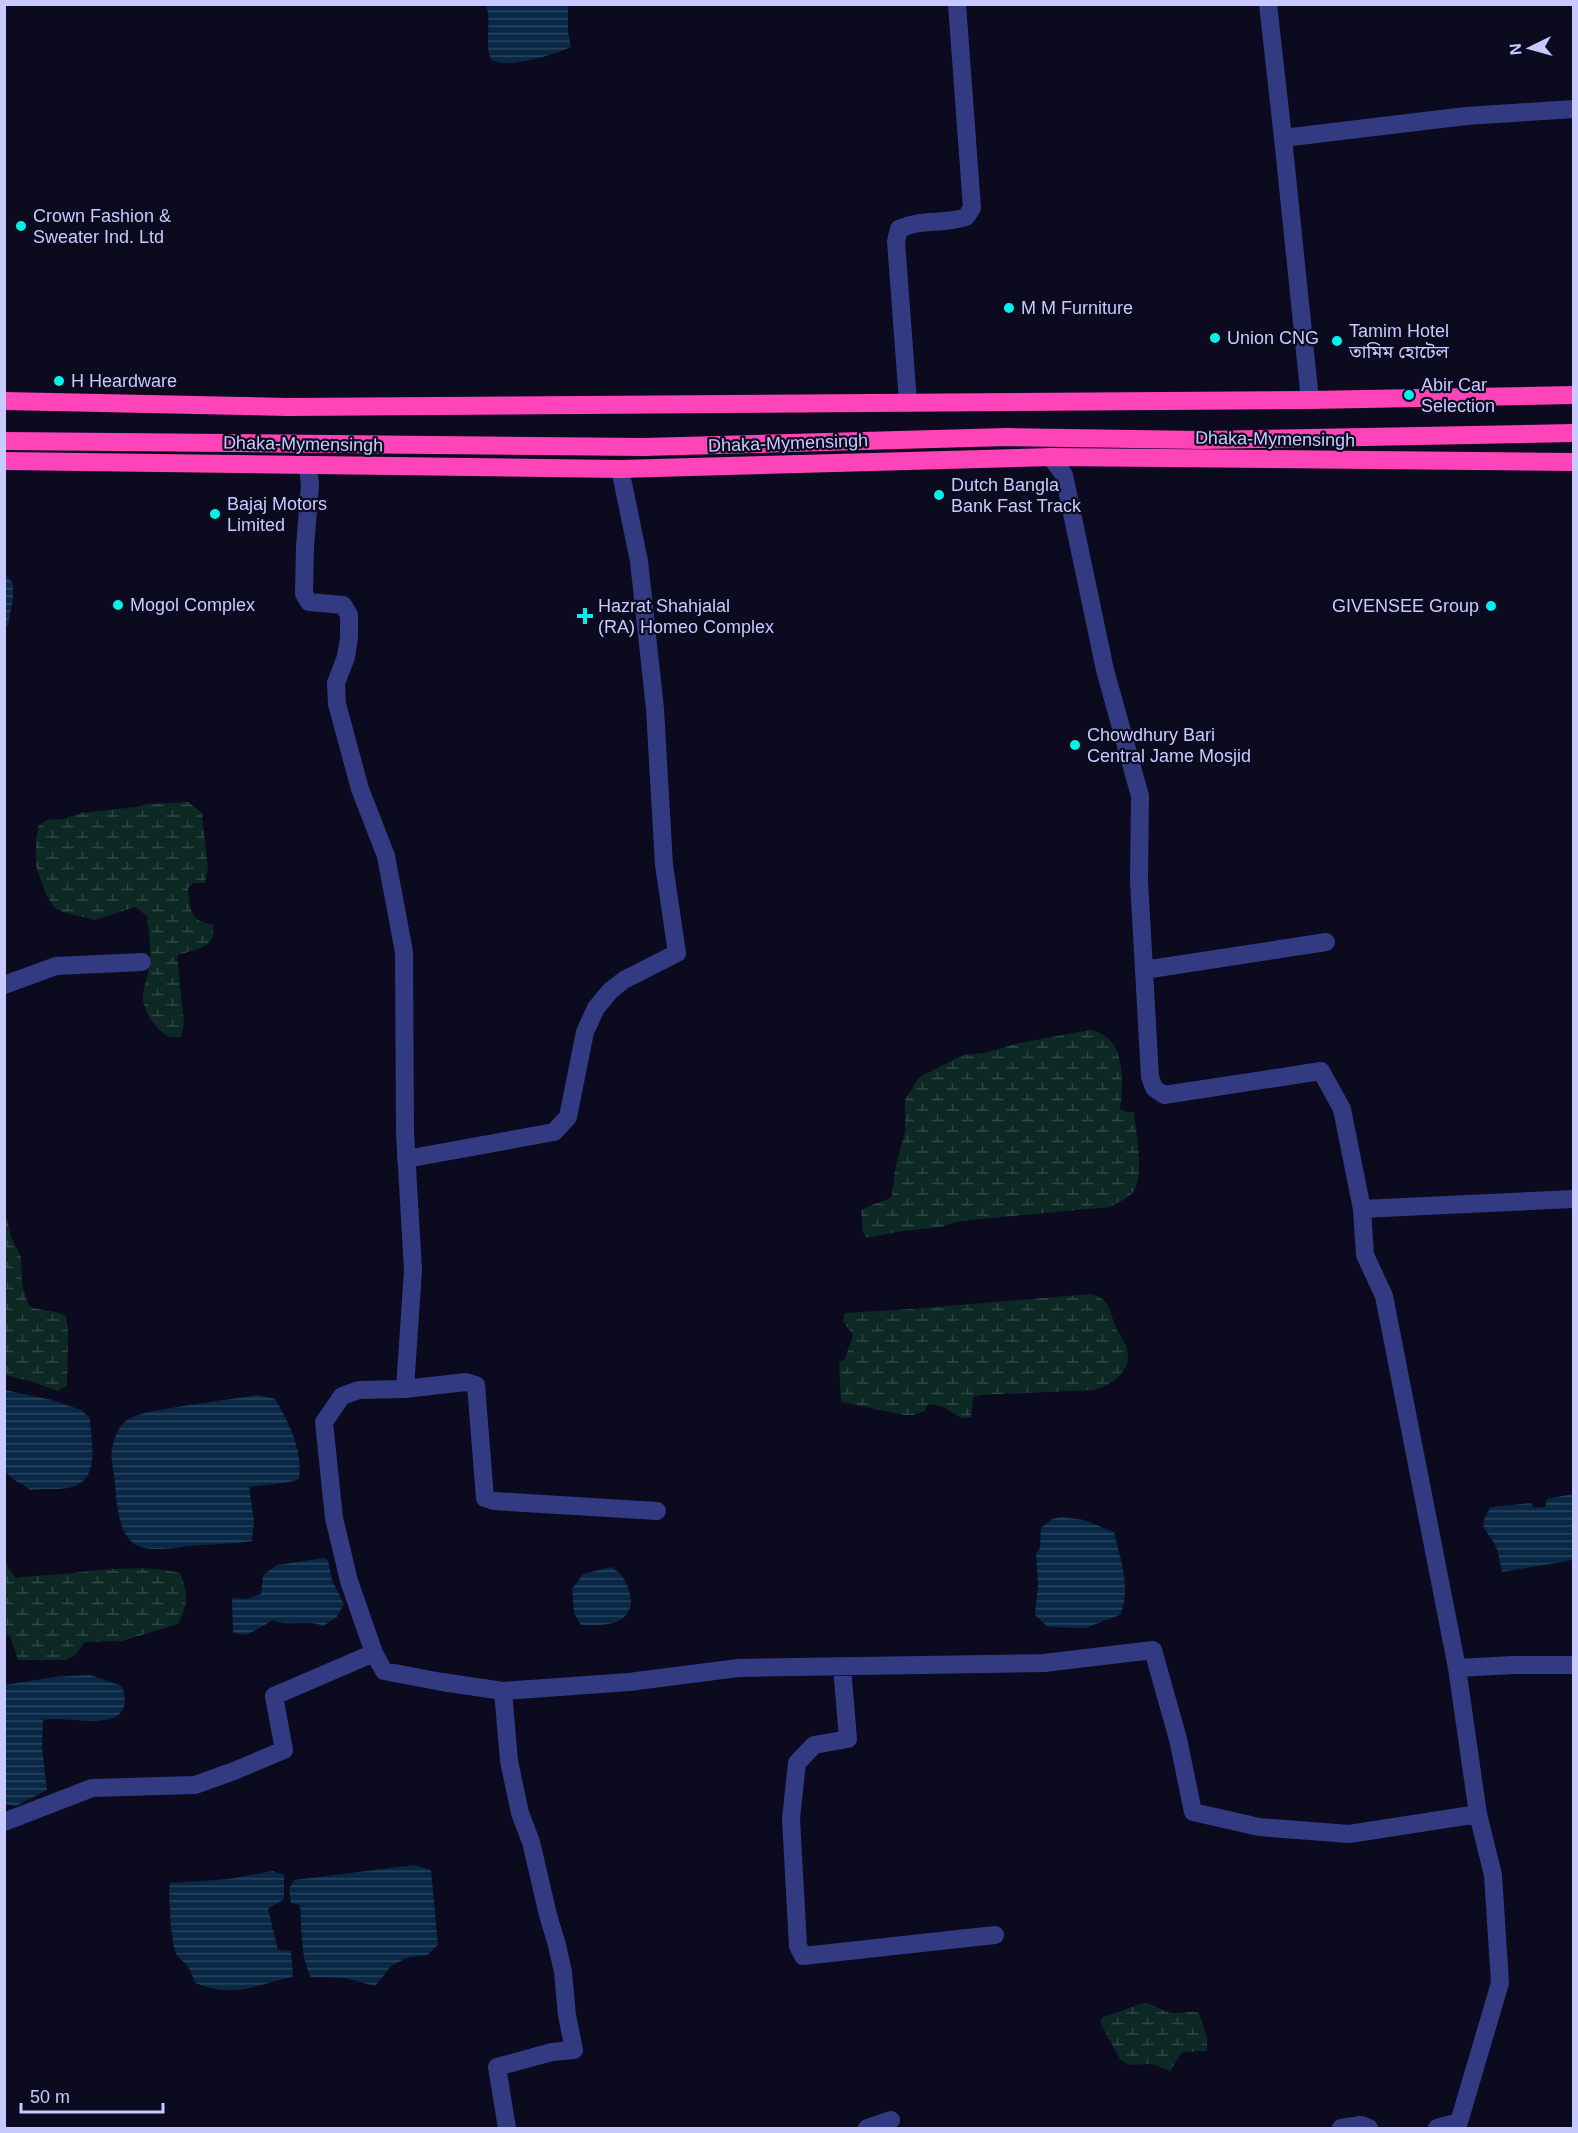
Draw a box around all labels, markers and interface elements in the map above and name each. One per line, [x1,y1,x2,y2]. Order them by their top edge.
north arrow [1500,18,1560,78]
text: N [1507,43,1525,56]
place label: Crown Fashion & Sweater Ind. Ltd [33,206,171,247]
marker: Crown Fashion & Sweater Ind. Ltd [14,219,28,233]
place label: M M Furniture [1021,298,1133,318]
marker: M M Furniture [1002,301,1016,315]
place label: Tamim Hotel তামিম হোটেল [1348,321,1450,362]
place label: Union CNG [1227,328,1319,348]
marker: Union CNG [1208,331,1222,345]
marker: Tamim Hotel তামিম হোটেল [1330,334,1344,348]
place label: H Heardware [71,371,177,391]
marker: H Heardware [52,374,66,388]
place label: Abir Car Selection [1421,375,1495,416]
marker: Abir Car Selection [1402,388,1416,402]
street label: Dhaka-Mymensingh [1195,428,1355,450]
street label: Dhaka-Mymensingh [708,430,868,456]
street label: Dhaka-Mymensingh [223,433,383,455]
place label: Dutch Bangla Bank Fast Track [951,475,1082,516]
marker: Dutch Bangla Bank Fast Track [932,488,946,502]
place label: Bajaj Motors Limited [227,494,327,535]
marker: Bajaj Motors Limited [208,507,222,521]
place label: Mogol Complex [130,595,255,615]
place label: Hazrat Shahjalal (RA) Homeo Complex [598,596,774,637]
place label: GIVENSEE Group [1332,596,1479,616]
marker: Mogol Complex [111,598,125,612]
marker: GIVENSEE Group [1484,599,1498,613]
marker: Hazrat Shahjalal (RA) Homeo Complex [576,607,594,625]
place label: Chowdhury Bari Central Jame Mosjid [1087,725,1251,766]
marker: Chowdhury Bari Central Jame Mosjid [1068,738,1082,752]
scale bar [21,2076,164,2114]
text: 50 m [30,2087,70,2107]

